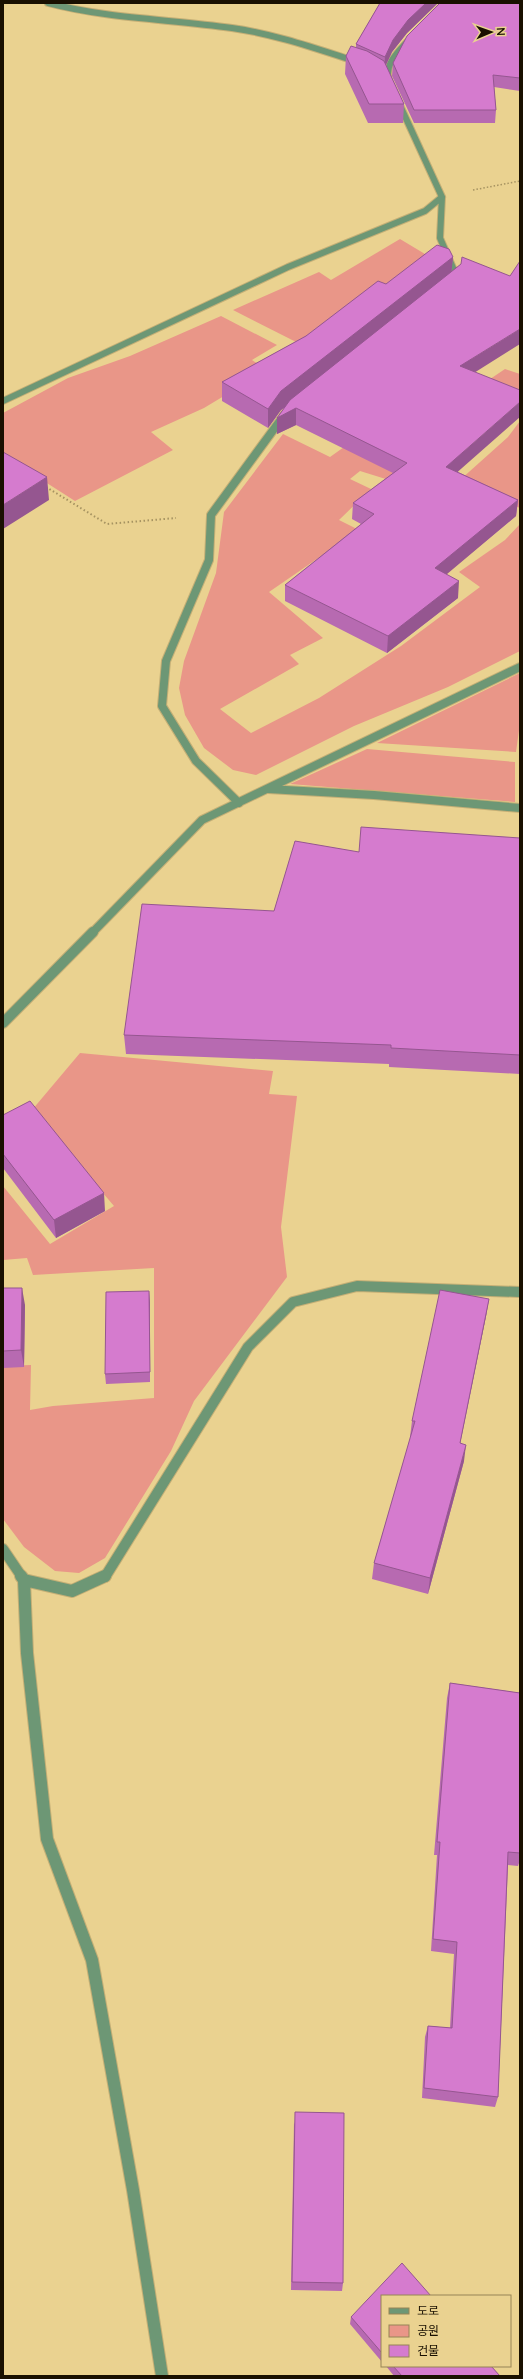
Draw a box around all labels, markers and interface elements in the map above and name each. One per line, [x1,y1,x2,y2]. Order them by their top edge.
north arrow [471,12,511,52]
text: N [495,27,508,36]
legend [381,2295,511,2367]
text: 도로 [417,2303,439,2318]
text: 공원 [417,2323,439,2338]
text: 건물 [417,2343,439,2358]

